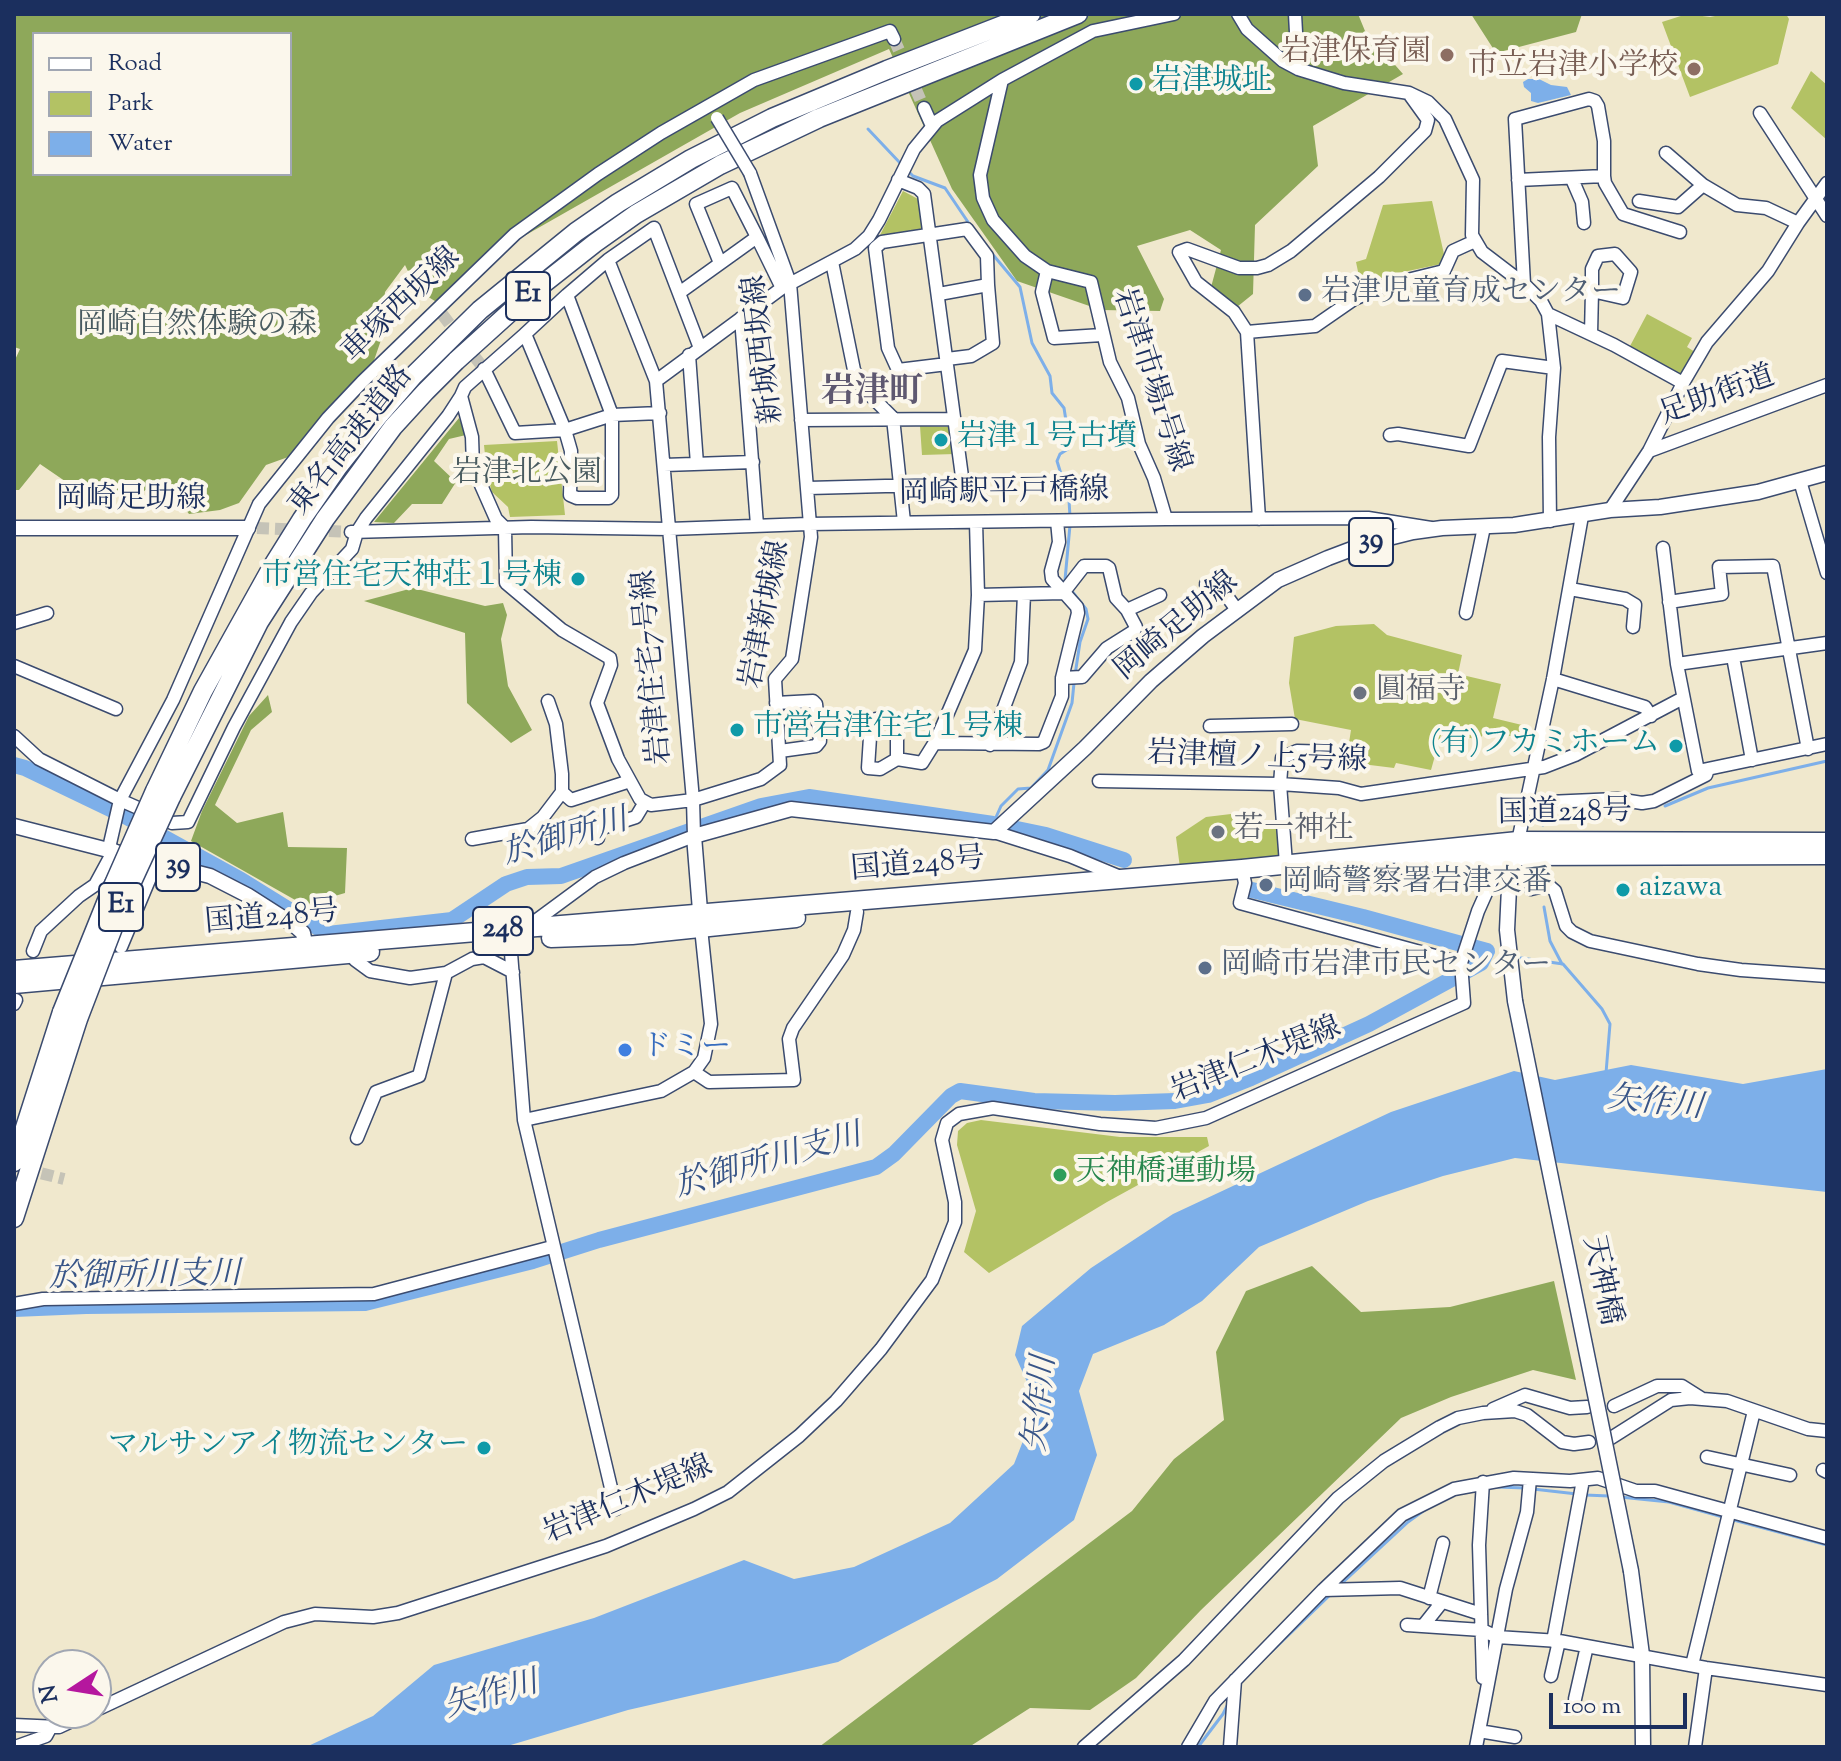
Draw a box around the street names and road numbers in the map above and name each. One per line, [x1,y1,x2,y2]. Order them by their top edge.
street label: 車塚西坂線 [337,242,469,372]
road number: E1 [506,272,550,320]
street label: 新城西坂線 [739,272,793,426]
street label: 岩津市場1号線 [1102,285,1196,477]
street label: 東名高速道路 [283,360,423,524]
street label: 足助街道 [1655,361,1781,435]
street label: 岡崎駅平戸橋線 [899,475,1109,515]
street label: 岡崎足助線 [56,484,206,520]
road number: 39 [1349,518,1393,566]
street label: 岩津新城線 [736,538,800,692]
street label: 岡崎足助線 [1109,566,1247,690]
street label: 岩津住宅7号線 [629,568,681,766]
street label: 岩津檀ノ上5号線 [1146,738,1368,782]
street label: 国道248号 [1498,796,1632,834]
road number: 39 [156,843,200,891]
street label: 国道248号 [850,843,986,891]
road number: E1 [99,883,143,931]
street label: 国道248号 [204,896,340,944]
road number: 248 [473,907,533,955]
street label: 岩津仁木堤線 [1167,1012,1347,1112]
street label: 天神橋 [1572,1233,1626,1329]
street label: 岩津仁木堤線 [539,1450,719,1554]

